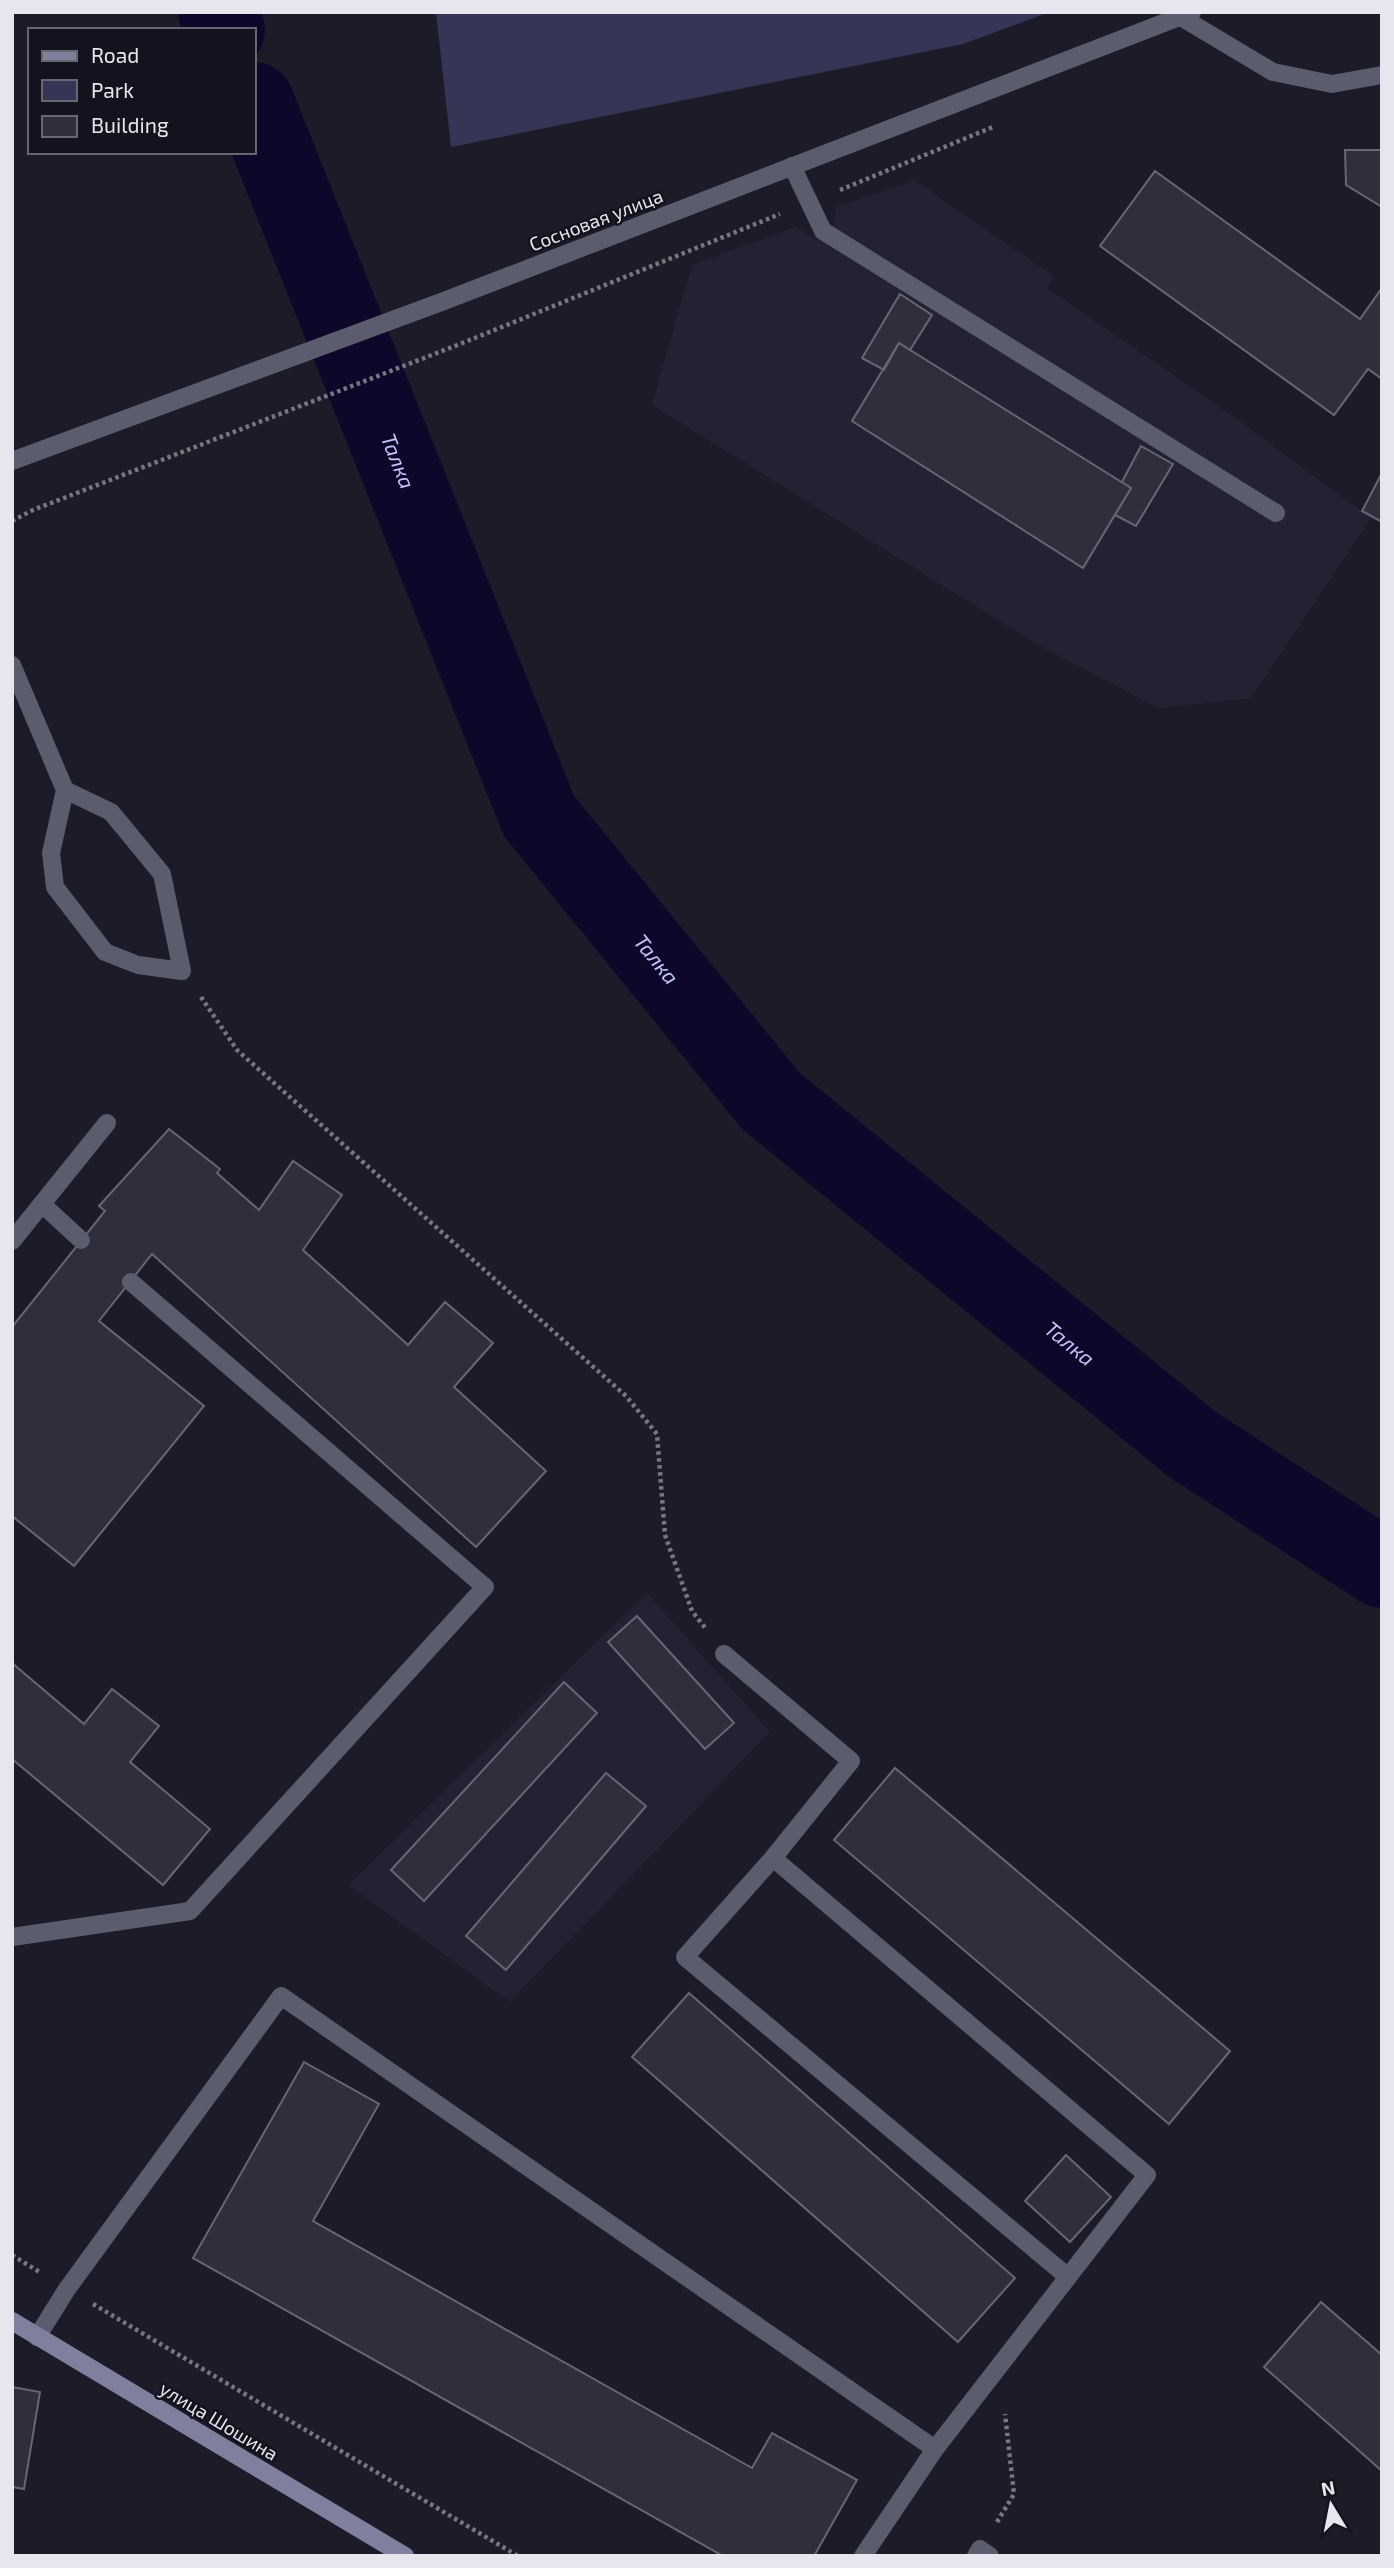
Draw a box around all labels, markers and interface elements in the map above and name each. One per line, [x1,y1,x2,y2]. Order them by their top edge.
legend [28,28,256,154]
text: Road [91,42,139,67]
text: Park [91,77,134,102]
text: Building [91,112,169,137]
street label: Сосновая улица [526,183,666,257]
water label: Талка [377,430,421,492]
water label: Талка [629,929,685,989]
water label: Талка [1040,1315,1100,1371]
street label: улица Шошина [155,2376,283,2466]
north arrow [1296,2470,1366,2540]
text: N [1319,2475,1337,2500]

